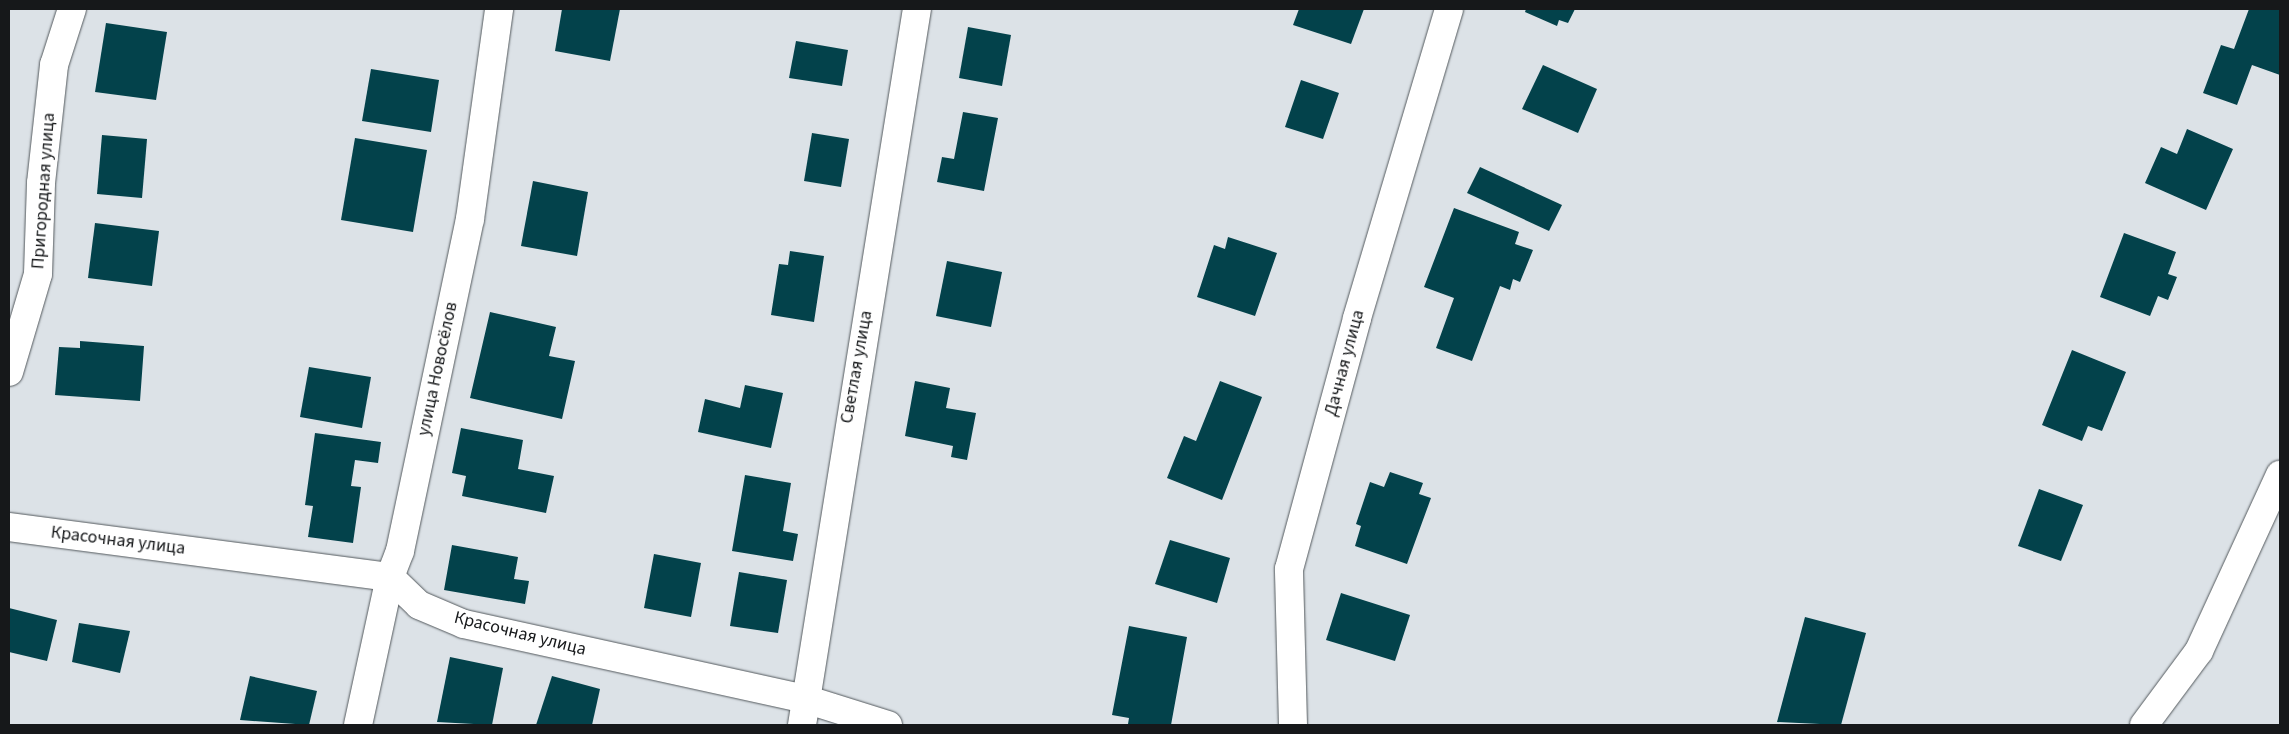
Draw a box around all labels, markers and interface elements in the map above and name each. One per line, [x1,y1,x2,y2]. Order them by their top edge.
street label: Пригородная улица [28,112,60,270]
street label: улица Новосёлов [413,300,463,438]
street label: Дачная улица [1320,307,1370,419]
street label: Светлая улица [836,309,878,425]
street label: Красочная улица [50,522,186,560]
street label: Красочная улица [452,607,588,661]

